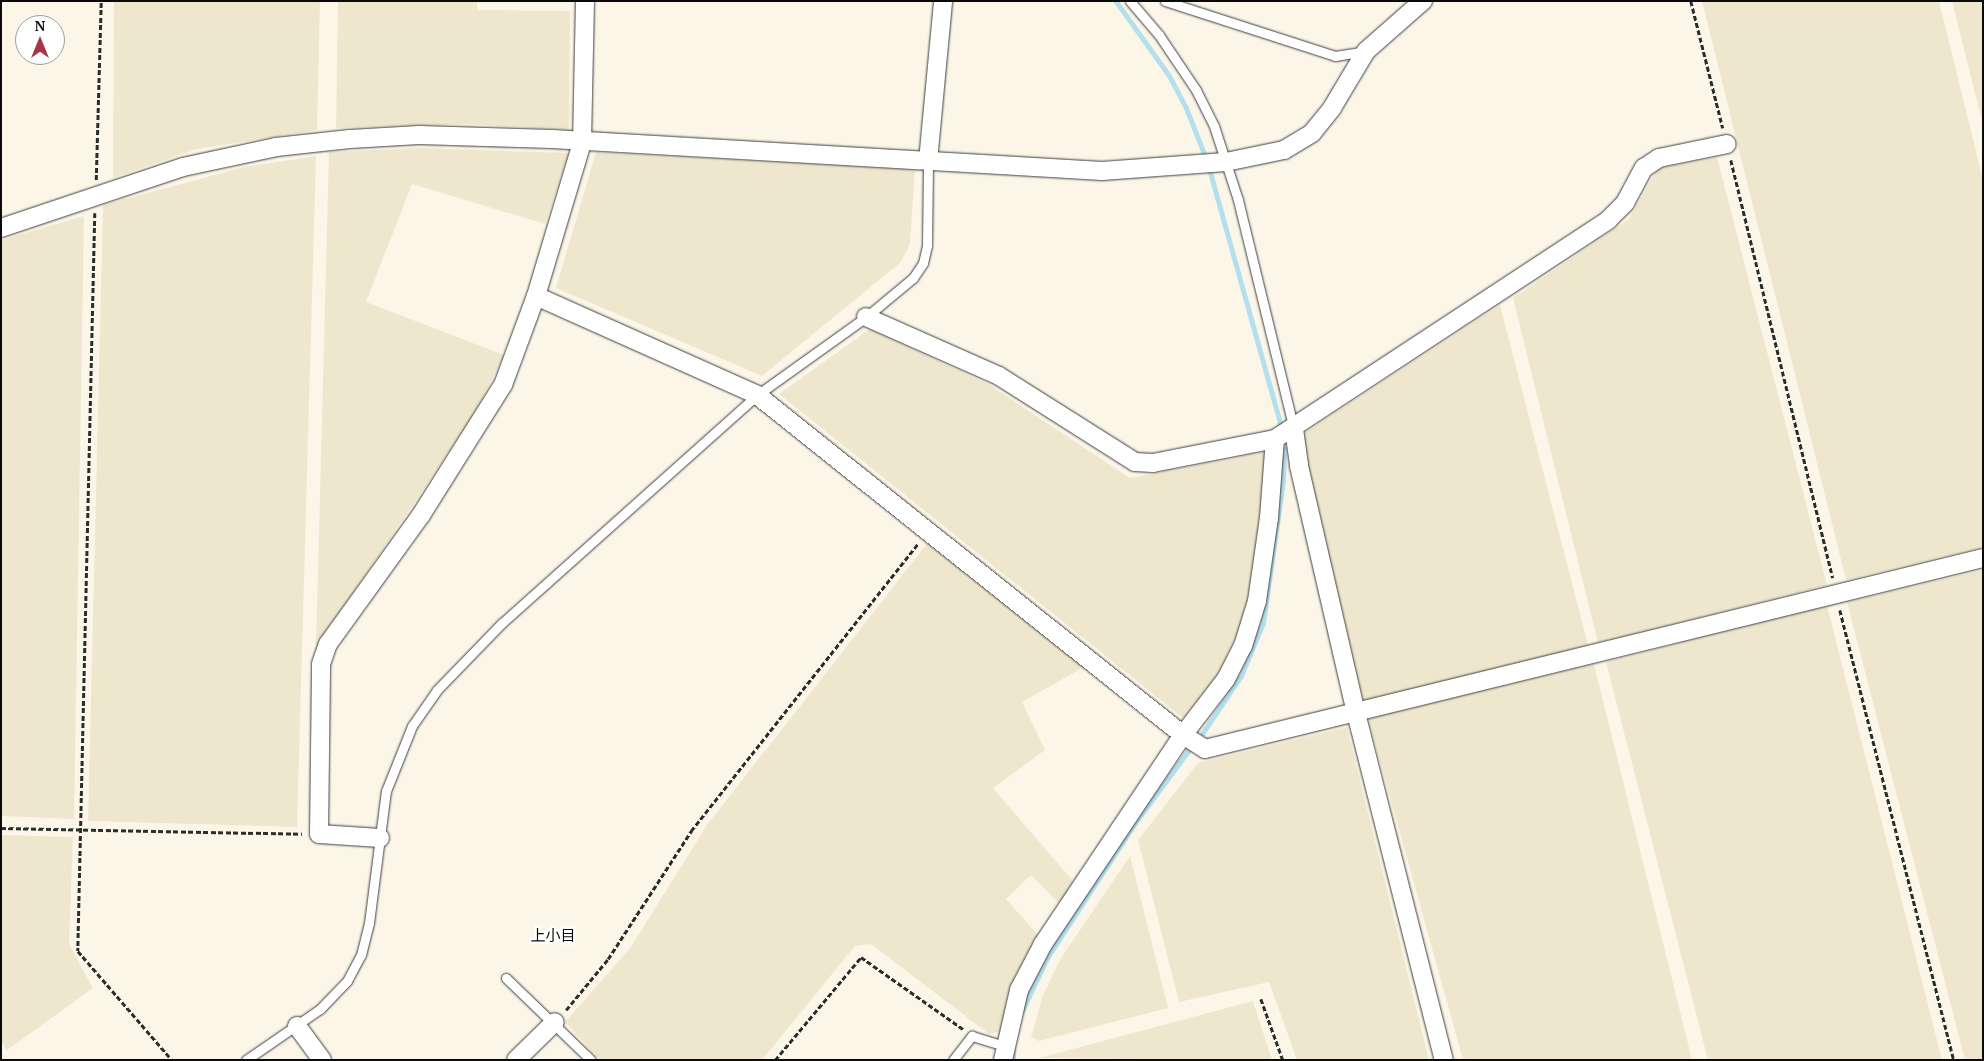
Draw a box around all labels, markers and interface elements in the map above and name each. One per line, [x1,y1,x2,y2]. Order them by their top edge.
north arrow [15,15,65,65]
text: N [35,16,45,35]
district label: 上小目 [531,927,575,945]

